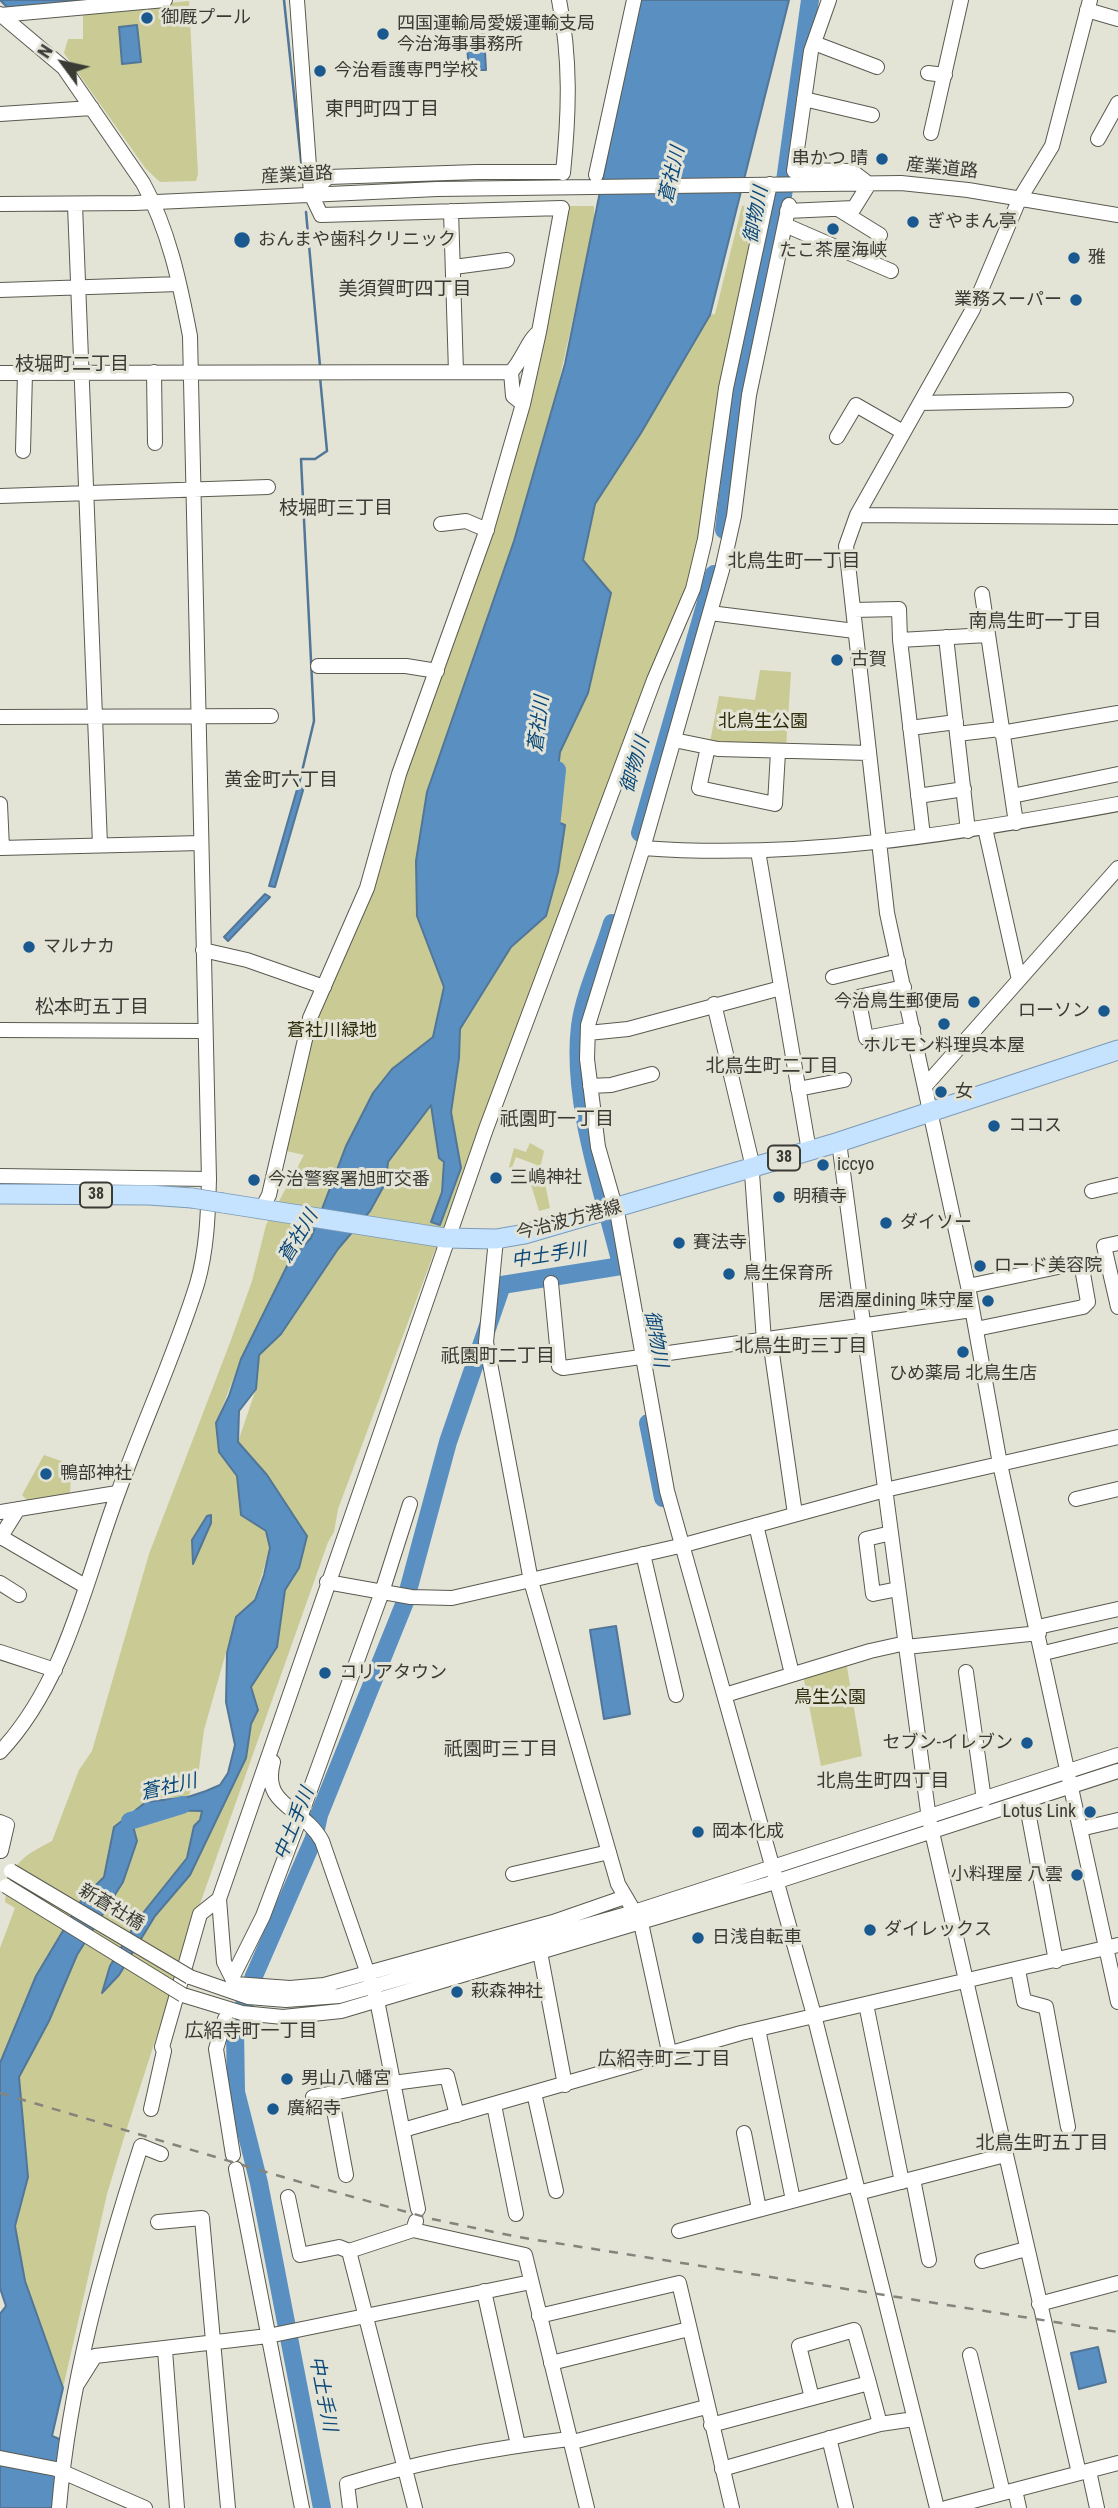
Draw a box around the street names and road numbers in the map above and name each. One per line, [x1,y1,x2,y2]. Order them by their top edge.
street label: 産業道路 [905,154,979,184]
street label: 産業道路 [260,163,334,189]
road number: 38 [768,1146,800,1170]
road number: 38 [80,1182,112,1208]
street label: 今治波方港線 [514,1197,624,1245]
street label: 新蒼社橋 [75,1880,147,1936]

